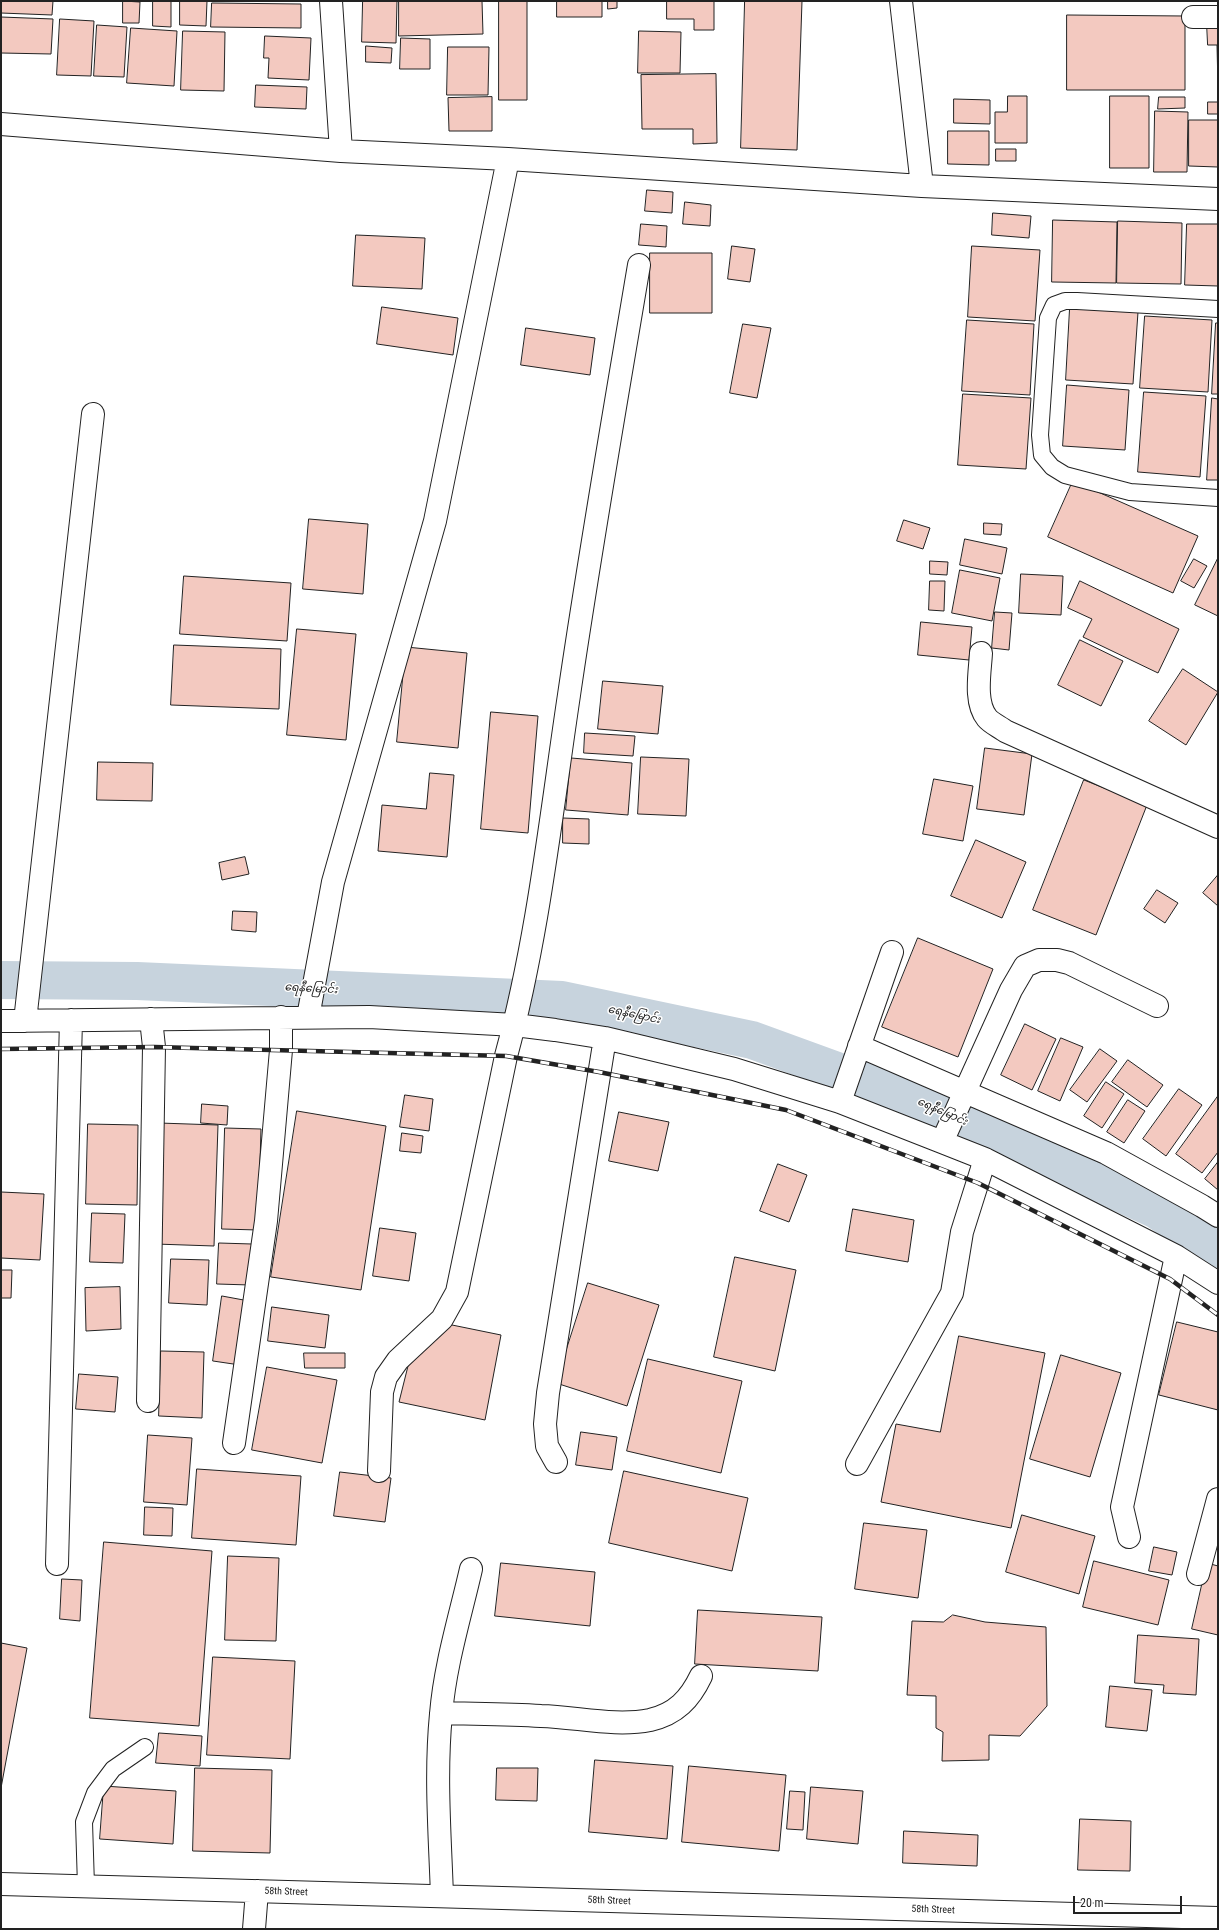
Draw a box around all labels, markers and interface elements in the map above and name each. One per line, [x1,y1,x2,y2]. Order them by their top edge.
water label: ရေနီမြောင်း [284,981,338,997]
water label: ရေနီမြောင်း [607,1003,661,1027]
water label: ရေနီမြောင်း [915,1095,969,1129]
street label: 58th Street [264,1885,308,1899]
scale bar [1075,1888,1184,1914]
street label: 58th Street [587,1894,631,1908]
text: 20 m [1080,1896,1104,1910]
street label: 58th Street [911,1903,955,1917]

